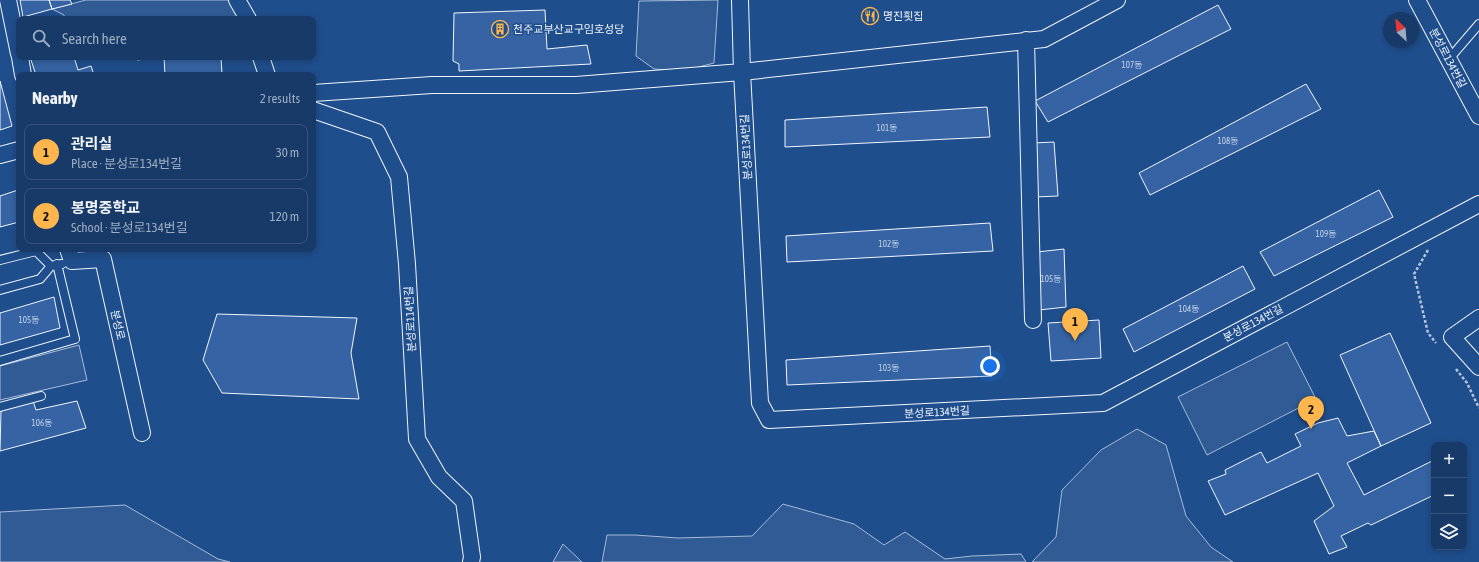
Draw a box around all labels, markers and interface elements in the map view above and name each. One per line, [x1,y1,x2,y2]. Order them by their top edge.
restaurant icon: 명진횟집 [860,6,880,26]
place label: 명진횟집 [883,10,923,22]
north arrow [1383,12,1419,48]
search box [16,16,316,60]
building icon: 천주교부산교구임호성당 [490,19,510,39]
place label: 천주교부산교구임호성당 [513,23,624,35]
street label: 분성로134번길 [1427,26,1469,90]
icon: search [30,27,52,49]
text: Search here [62,30,127,47]
house number: 107동 [1122,60,1142,70]
text: Nearby [32,88,78,108]
text: 2 results [260,91,300,106]
street label: 분성로134번길 [738,114,754,180]
house number: 101동 [877,123,897,133]
text: 관리실 [71,135,112,152]
house number: 108동 [1218,136,1238,146]
text: 1 [43,145,49,160]
text: 30 m [276,145,299,160]
text: Place · 분성로134번길 [71,156,182,171]
text: 봉명중학교 [71,199,140,216]
text: 2 [43,209,49,224]
text: 120 m [270,209,299,224]
text: School · 분성로134번길 [71,220,188,235]
house number: 109동 [1316,229,1336,239]
house number: 102동 [879,239,899,249]
house number: 105동 [1041,274,1061,284]
street label: 분성로114번길 [402,286,418,352]
street label: 분성로134번길 [1221,302,1285,344]
house number: 104동 [1179,304,1199,314]
pin: 1 [1062,308,1088,341]
street label: 분성로 [109,309,127,341]
house number: 105동 [19,315,39,325]
your location [980,356,1000,376]
house number: 103동 [879,363,899,373]
pin: 2 [1298,396,1324,429]
street label: 분성로134번길 [904,404,970,420]
house number: 106동 [32,418,52,428]
map controls [1431,442,1467,550]
button: + [1431,442,1467,478]
button: − [1431,478,1467,514]
button: layers [1431,514,1467,550]

